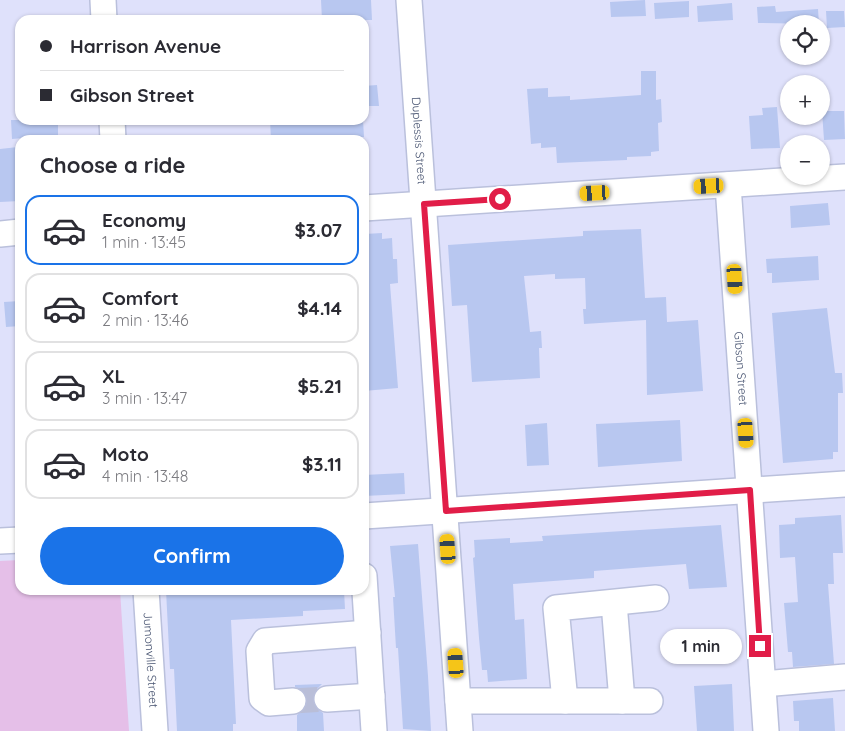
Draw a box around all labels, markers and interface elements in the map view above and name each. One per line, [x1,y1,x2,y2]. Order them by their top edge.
map controls [780,15,830,185]
button: locate [780,15,830,65]
text: Harrison Avenue [70,34,221,58]
button: + [780,75,830,125]
text: Gibson Street [70,83,194,107]
street label: Duplessis Street [409,96,430,185]
button: − [780,135,830,185]
text: Choose a ride [40,151,185,179]
car [693,178,724,194]
car [579,185,610,201]
route start [489,188,511,210]
icon: car [42,208,87,253]
text: Economy [102,208,186,232]
text: $3.07 [294,218,342,242]
text: 1 min · 13:45 [102,232,186,252]
car [726,264,743,294]
icon: car [42,286,87,331]
text: Comfort [102,286,179,310]
text: $4.14 [297,296,342,320]
text: 2 min · 13:46 [102,310,189,330]
street label: Gibson Street [731,331,751,406]
icon: car [42,364,87,409]
text: XL [102,364,125,388]
text: $5.21 [298,374,342,398]
text: 3 min · 13:47 [102,388,187,408]
car [737,418,754,448]
icon: car [42,442,87,487]
text: Moto [102,442,149,466]
text: $3.11 [302,452,342,476]
text: 4 min · 13:48 [102,466,188,486]
button: Confirm [40,527,344,585]
car [439,534,456,564]
street label: Jumonville Street [140,611,162,708]
callout: 1 min [660,628,742,664]
route end [749,635,771,657]
text: 1 min [682,636,720,656]
car [447,648,464,678]

